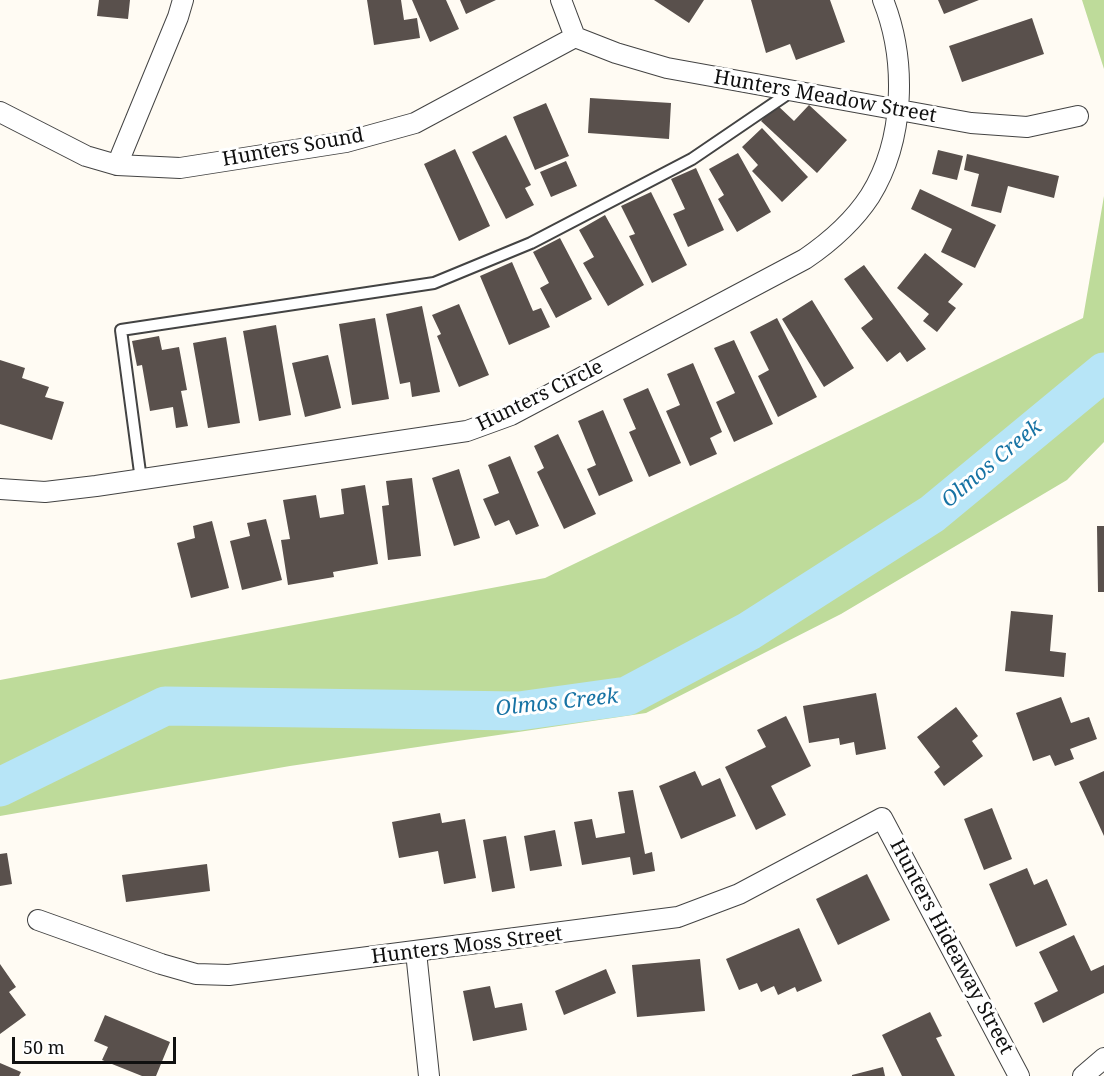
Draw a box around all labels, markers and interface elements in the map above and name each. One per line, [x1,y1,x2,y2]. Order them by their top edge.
street label: Hunters Meadow Street [712,66,938,128]
street label: Hunters Sound [220,124,366,172]
street label: Hunters Circle [473,355,607,437]
water label: Olmos Creek [937,415,1047,513]
water label: Olmos Creek [494,684,620,722]
street label: Hunters Hideaway Street [884,836,1018,1058]
street label: Hunters Moss Street [370,922,564,970]
scale bar [15,1025,178,1063]
text: 50 m [23,1035,65,1059]

